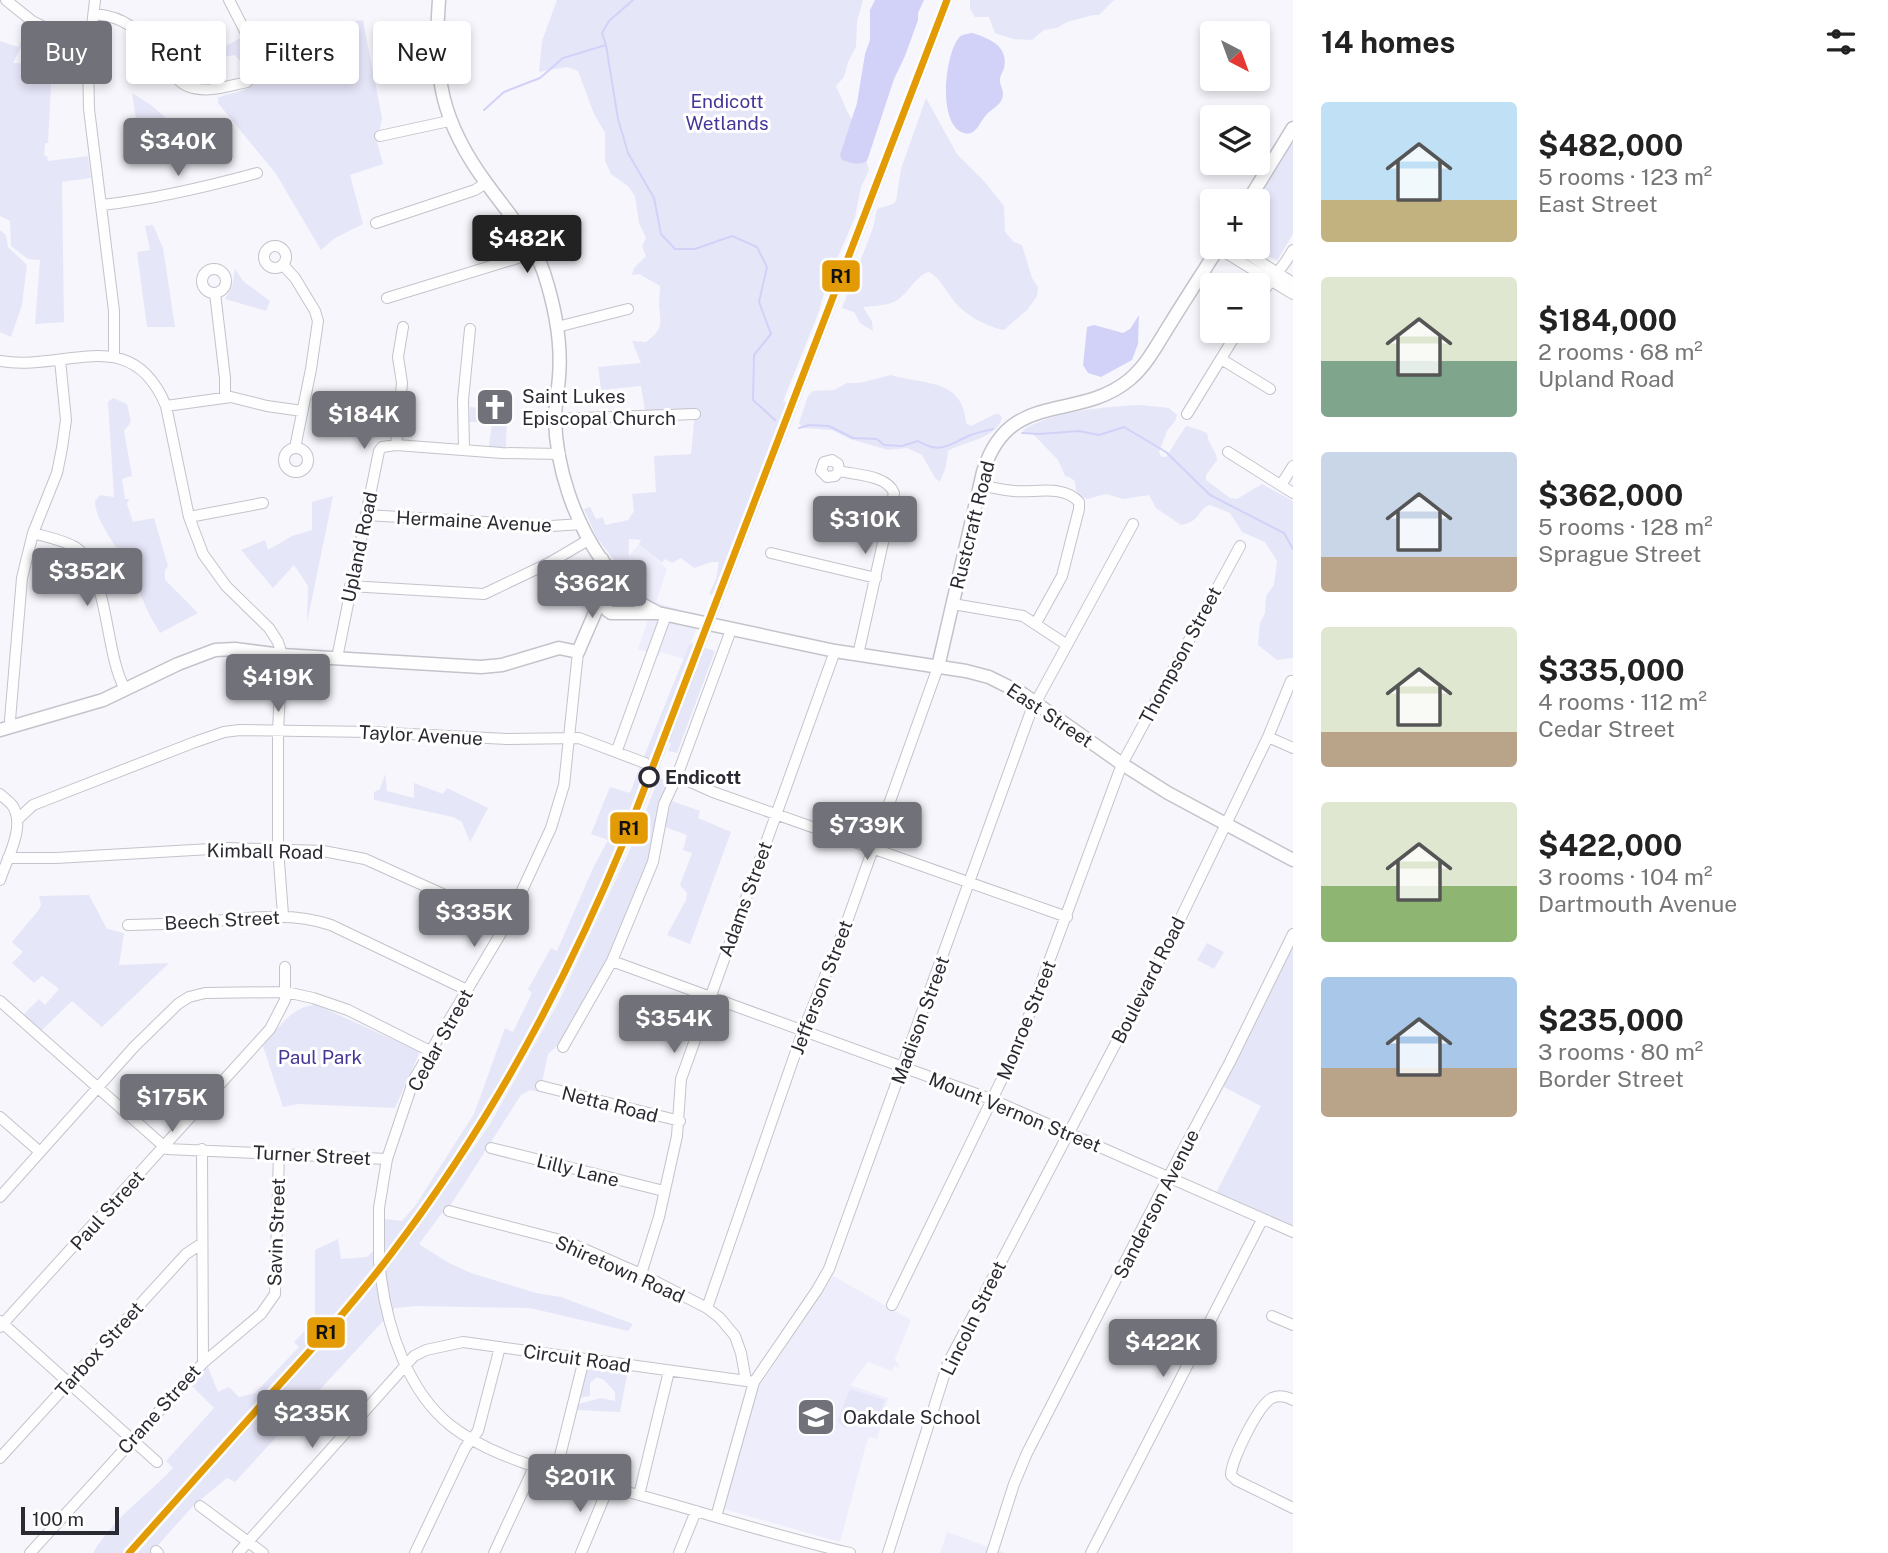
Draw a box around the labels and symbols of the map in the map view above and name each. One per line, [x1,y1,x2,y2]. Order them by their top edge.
north arrow [1200,21,1270,91]
park label: Endicott Wetlands [685,90,769,134]
pin: $340K [129,118,227,178]
pin: $482K [478,216,576,275]
line badge: R1 [821,259,861,293]
text: R1 [830,265,852,287]
place label: Saint Lukes Episcopal Church [522,385,676,429]
church icon: Saint Lukes Episcopal Church [474,386,516,428]
pin: $184K [315,392,413,451]
street label: Rustcraft Road [945,458,999,592]
street label: Upland Road [337,490,381,604]
pin: $310K [816,496,914,556]
street label: Hermaine Avenue [396,506,552,536]
pin: $352K [38,548,136,608]
pin: $362K [543,560,641,620]
street label: Thompson Street [1135,583,1225,727]
pin: $419K [229,654,327,714]
street label: East Street [1003,678,1097,752]
street label: Taylor Avenue [359,721,483,749]
place label: Endicott [665,766,741,788]
marker: Endicott [639,767,659,787]
pin: $739K [818,802,916,862]
line badge: R1 [609,811,649,845]
text: R1 [618,817,640,839]
street label: Adams Street [714,838,776,960]
street label: Kimball Road [206,839,324,863]
pin: $335K [425,890,523,949]
street label: Beech Street [164,906,280,934]
street label: Boulevard Road [1107,913,1189,1047]
street label: Jefferson Street [785,917,857,1057]
street label: Madison Street [887,953,953,1087]
street label: Monroe Street [992,957,1060,1083]
street label: Cedar Street [403,985,477,1095]
pin: $354K [625,996,723,1055]
park label: Paul Park [278,1046,363,1068]
street label: Mount Vernon Street [926,1067,1104,1157]
pin: $175K [123,1074,221,1134]
street label: Netta Road [560,1081,660,1127]
street label: Sanderson Avenue [1109,1126,1203,1282]
street label: Turner Street [252,1141,372,1169]
street label: Lilly Lane [534,1149,622,1191]
street label: Paul Street [66,1166,148,1254]
street label: Savin Street [263,1177,289,1287]
street label: Shiretown Road [552,1231,688,1307]
street label: Lincoln Street [936,1257,1010,1379]
street label: Tarbox Street [51,1297,147,1401]
line badge: R1 [306,1316,346,1349]
pin: $422K [1114,1320,1212,1379]
text: R1 [315,1321,337,1343]
street label: Circuit Road [522,1340,632,1376]
street label: Crane Street [113,1360,205,1458]
pin: $235K [263,1390,361,1450]
school or university icon: Oakdale School [795,1396,837,1438]
place label: Oakdale School [843,1406,981,1428]
pin: $201K [531,1454,629,1514]
scale bar [21,1504,119,1536]

